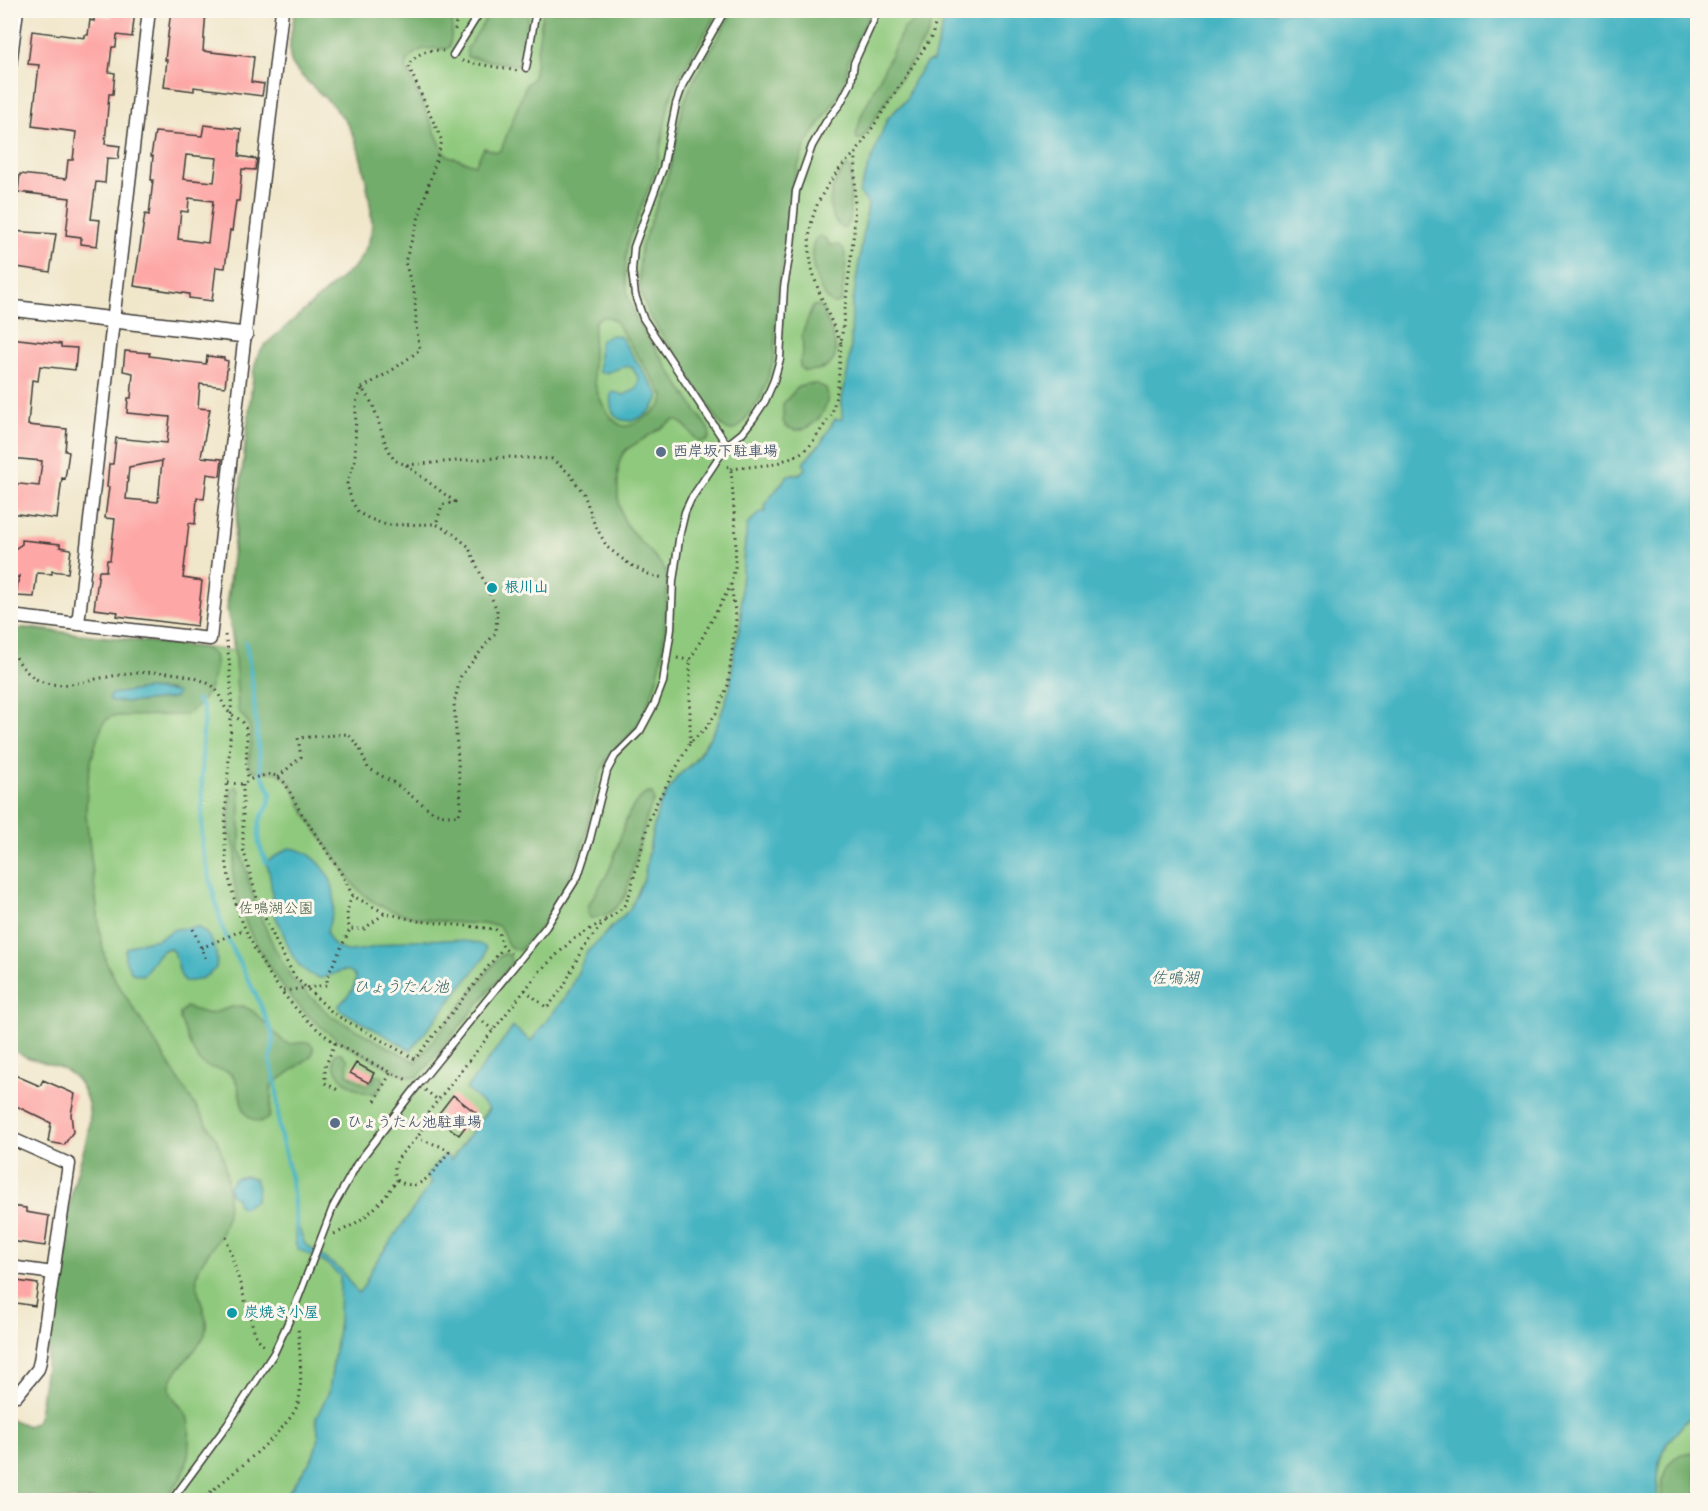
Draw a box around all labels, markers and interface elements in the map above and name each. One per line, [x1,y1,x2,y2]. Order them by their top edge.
place label: 西岸坂下駐車場 [673,440,778,464]
marker: 西岸坂下駐車場 [654,445,668,459]
place label: 根川山 [504,576,549,600]
marker: 根川山 [485,581,499,595]
park label: 佐鳴湖公園 [238,897,314,921]
water label: 佐鳴湖 [1151,966,1201,991]
water label: ひょうたん池 [353,975,450,1000]
place label: ひょうたん池駐車場 [347,1111,482,1135]
marker: ひょうたん池駐車場 [328,1116,342,1130]
place label: 炭焼き小屋 [244,1301,319,1325]
marker: 炭焼き小屋 [225,1306,239,1320]

